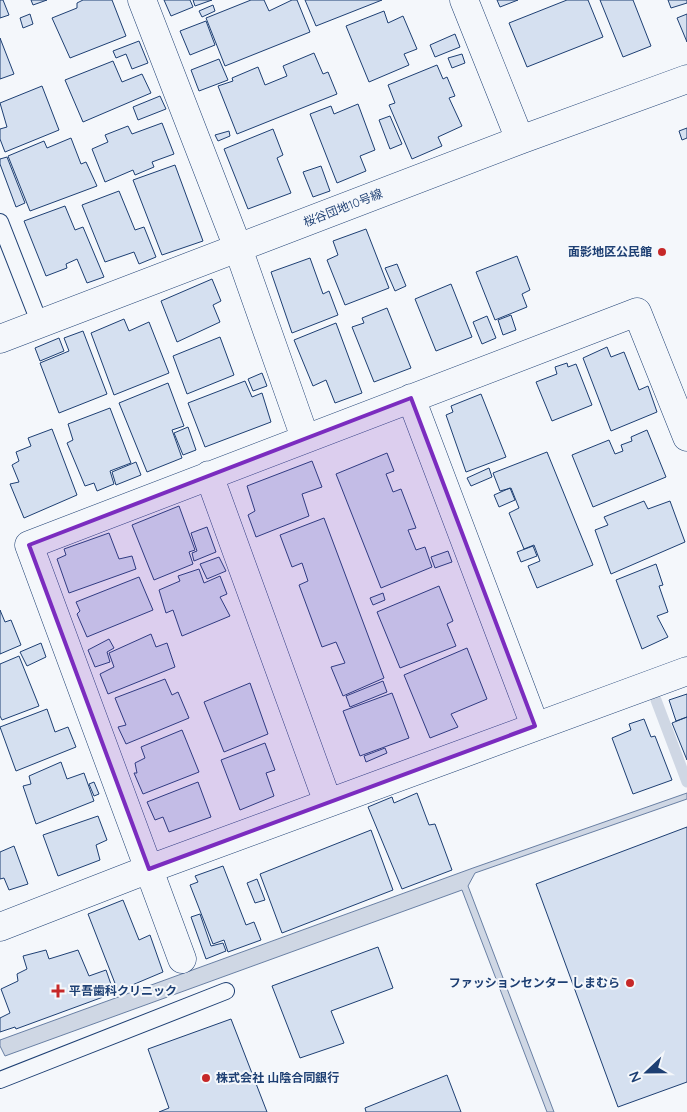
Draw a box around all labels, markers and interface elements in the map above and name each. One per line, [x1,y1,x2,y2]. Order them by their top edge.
street label: 桜谷団地10号線 [301,186,385,230]
place label: 面影地区公民館 [568,244,652,259]
marker: 面影地区公民館 [656,246,668,258]
place label: ファッションセンター しまむら [449,975,620,990]
marker: ファッションセンター しまむら [624,977,636,989]
place label: 平吾歯科クリニック [69,983,177,998]
marker: 平吾歯科クリニック [51,984,65,998]
north arrow [622,1047,672,1097]
text: N [625,1069,645,1085]
place label: 株式会社 山陰合同銀行 [216,1070,339,1085]
marker: 株式会社 山陰合同銀行 [200,1072,212,1084]

